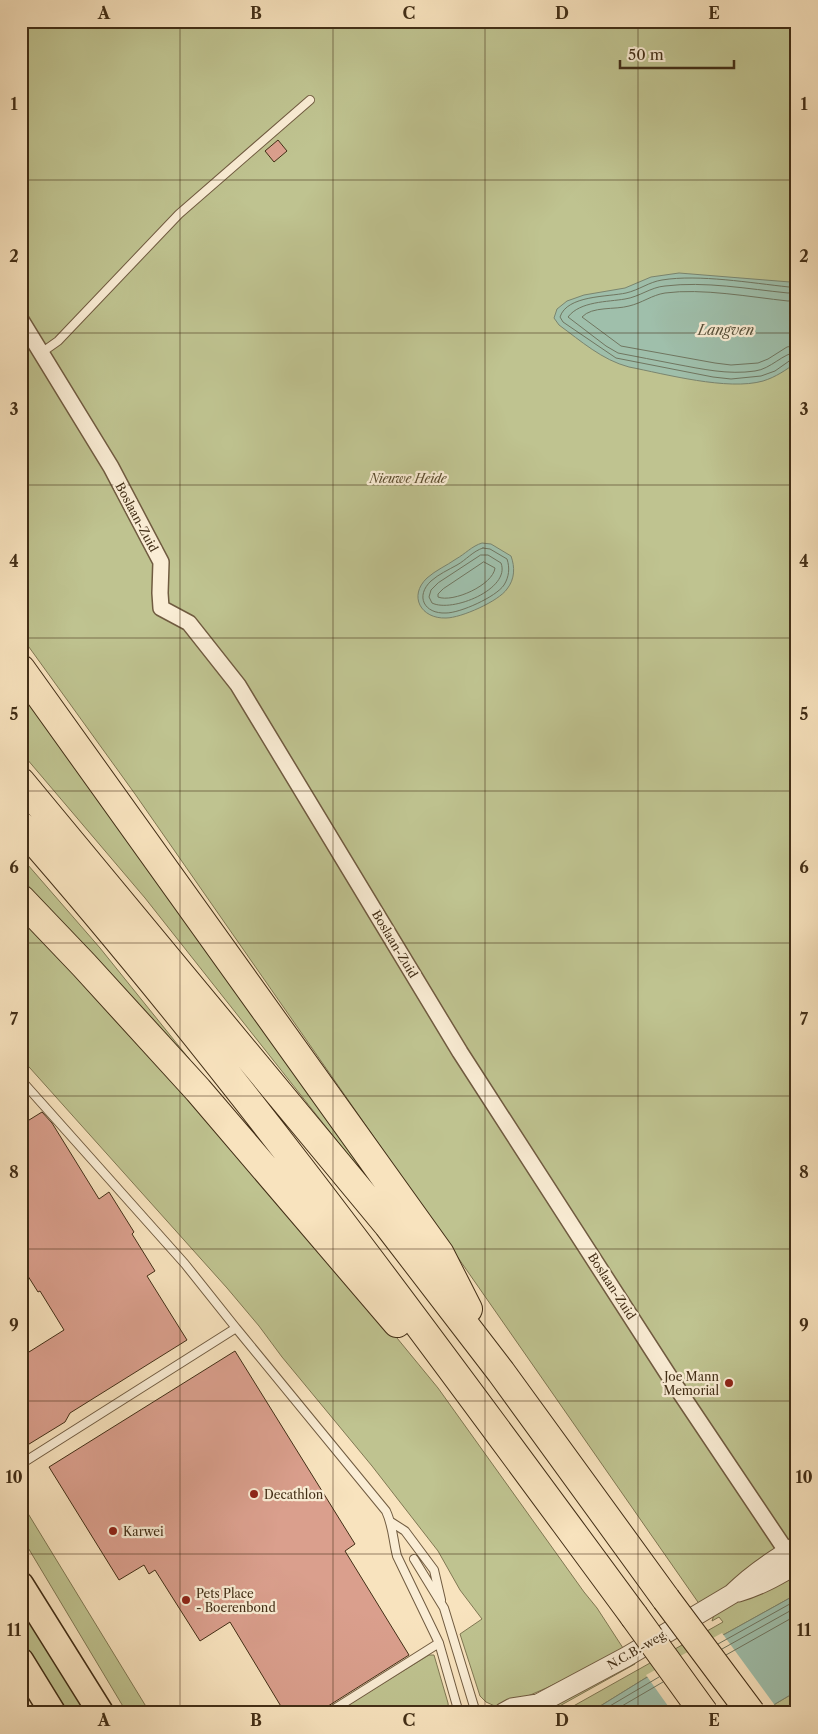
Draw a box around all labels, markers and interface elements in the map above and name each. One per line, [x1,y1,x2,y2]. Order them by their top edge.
text: A [97,3,111,23]
text: B [250,3,262,23]
text: C [403,3,415,23]
text: D [555,3,569,23]
text: E [708,3,720,23]
scale bar [620,38,734,70]
text: 50 m [628,45,664,64]
text: 1 [10,94,18,114]
text: 1 [800,94,808,114]
text: 2 [9,246,19,266]
text: 2 [799,246,809,266]
water label: Langven [697,321,754,339]
text: 3 [9,399,19,419]
text: 3 [799,399,809,419]
park label: Nieuwe Heide [368,471,448,486]
street label: Boslaan-Zuid [112,480,162,555]
text: 4 [9,551,19,571]
text: 4 [799,551,809,571]
text: 5 [10,704,19,724]
text: 5 [800,704,809,724]
text: 6 [9,857,19,877]
text: 6 [799,857,809,877]
street label: Boslaan-Zuid [369,907,421,981]
text: 7 [10,1009,19,1029]
text: 7 [800,1009,809,1029]
text: 8 [9,1162,19,1182]
text: 8 [799,1162,809,1182]
street label: Boslaan-Zuid [585,1250,639,1323]
text: 9 [9,1315,19,1335]
text: 9 [799,1315,809,1335]
place label: Joe Mann Memorial [662,1369,719,1398]
marker: Joe Mann Memorial [723,1377,735,1389]
text: 10 [5,1467,23,1487]
text: 10 [795,1467,813,1487]
place label: Decathlon [264,1487,324,1502]
marker: Decathlon [248,1488,260,1500]
place label: Karwei [123,1524,164,1539]
marker: Karwei [107,1525,119,1537]
place label: Pets Place - Boerenbond [196,1586,276,1615]
marker: Pets Place - Boerenbond [180,1594,192,1606]
text: 11 [7,1620,22,1640]
text: 11 [797,1620,812,1640]
street label: N.C.B.-weg [604,1627,668,1673]
text: A [97,1710,111,1730]
text: B [250,1710,262,1730]
text: C [403,1710,415,1730]
text: D [555,1710,569,1730]
text: E [708,1710,720,1730]

